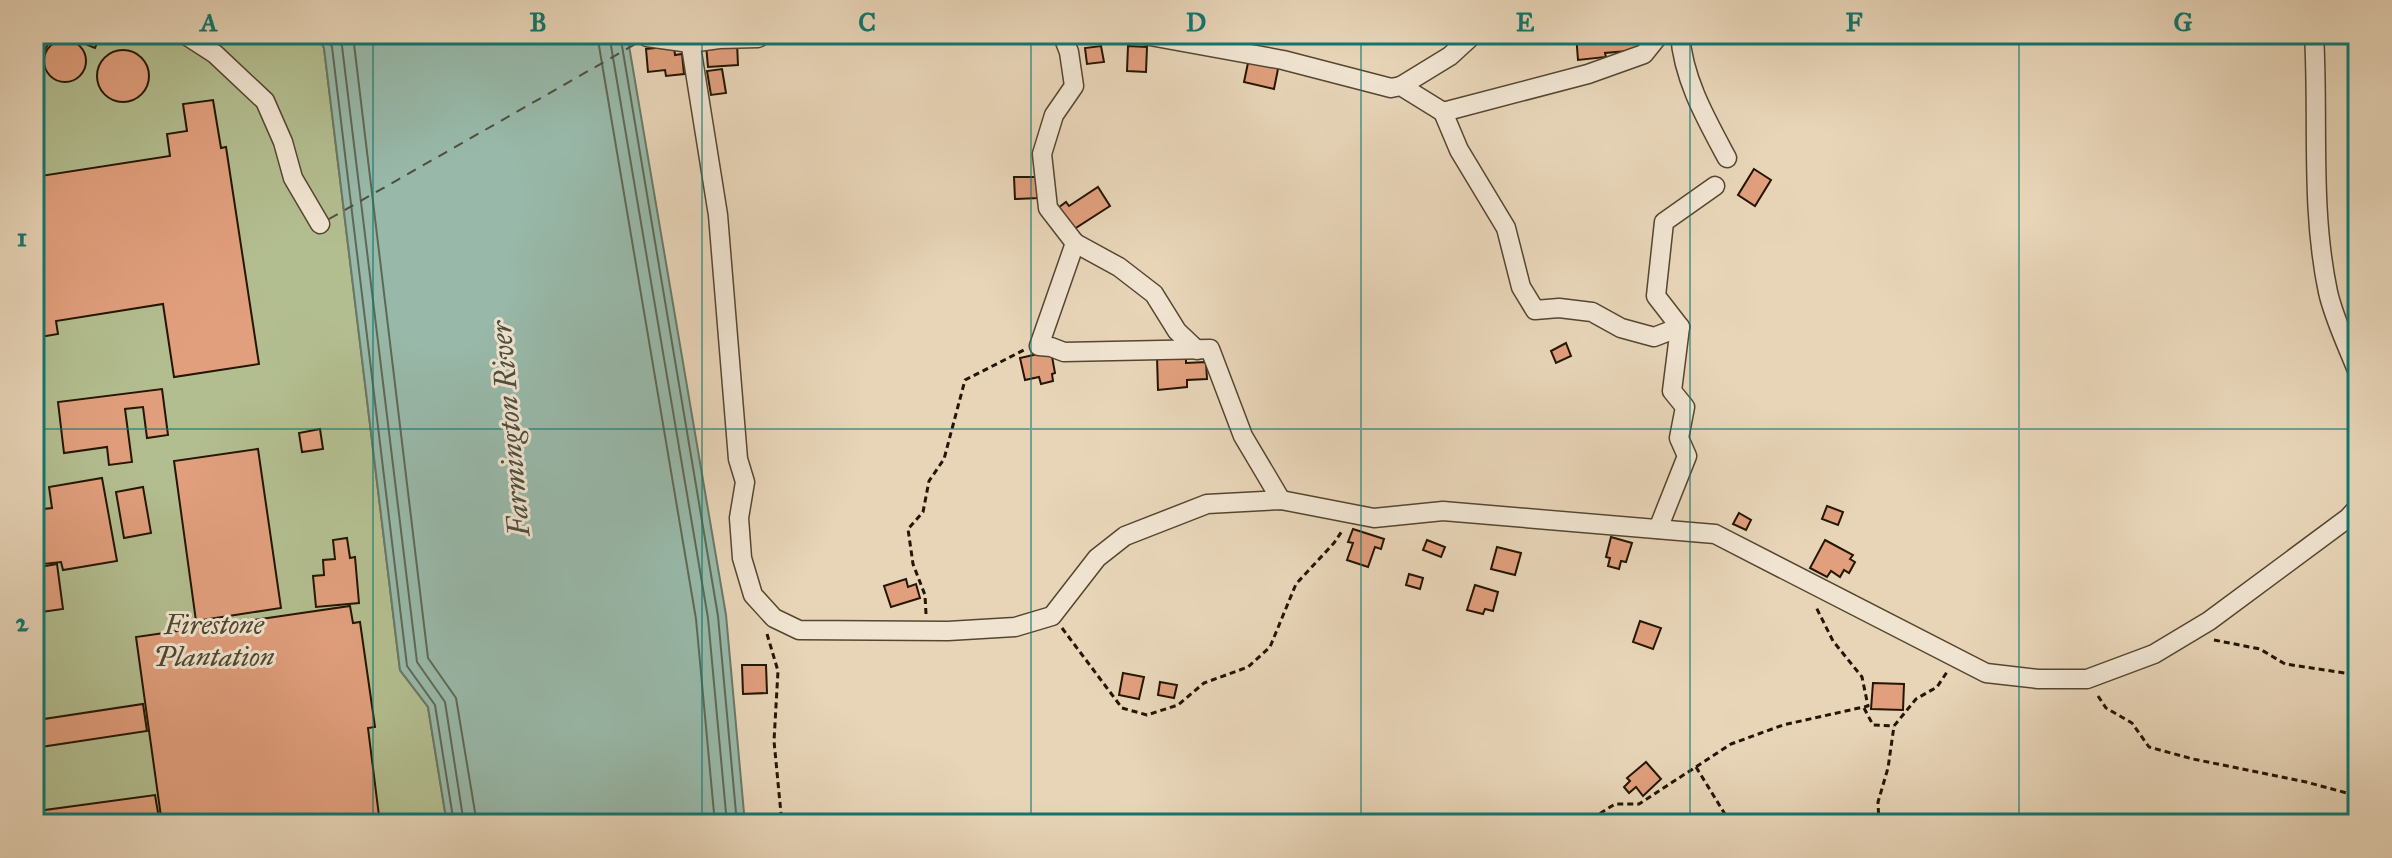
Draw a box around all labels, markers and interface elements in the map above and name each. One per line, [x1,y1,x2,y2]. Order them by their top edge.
text: A [198,6,218,38]
text: B [529,6,547,38]
text: C [858,6,876,38]
text: D [1186,6,1206,38]
text: E [1516,6,1535,38]
text: F [1846,6,1863,38]
text: G [2173,6,2193,38]
text: 1 [17,221,27,253]
water label: Farmington River [483,318,537,539]
text: 2 [16,606,30,638]
park label: Firestone Plantation [154,607,275,674]

